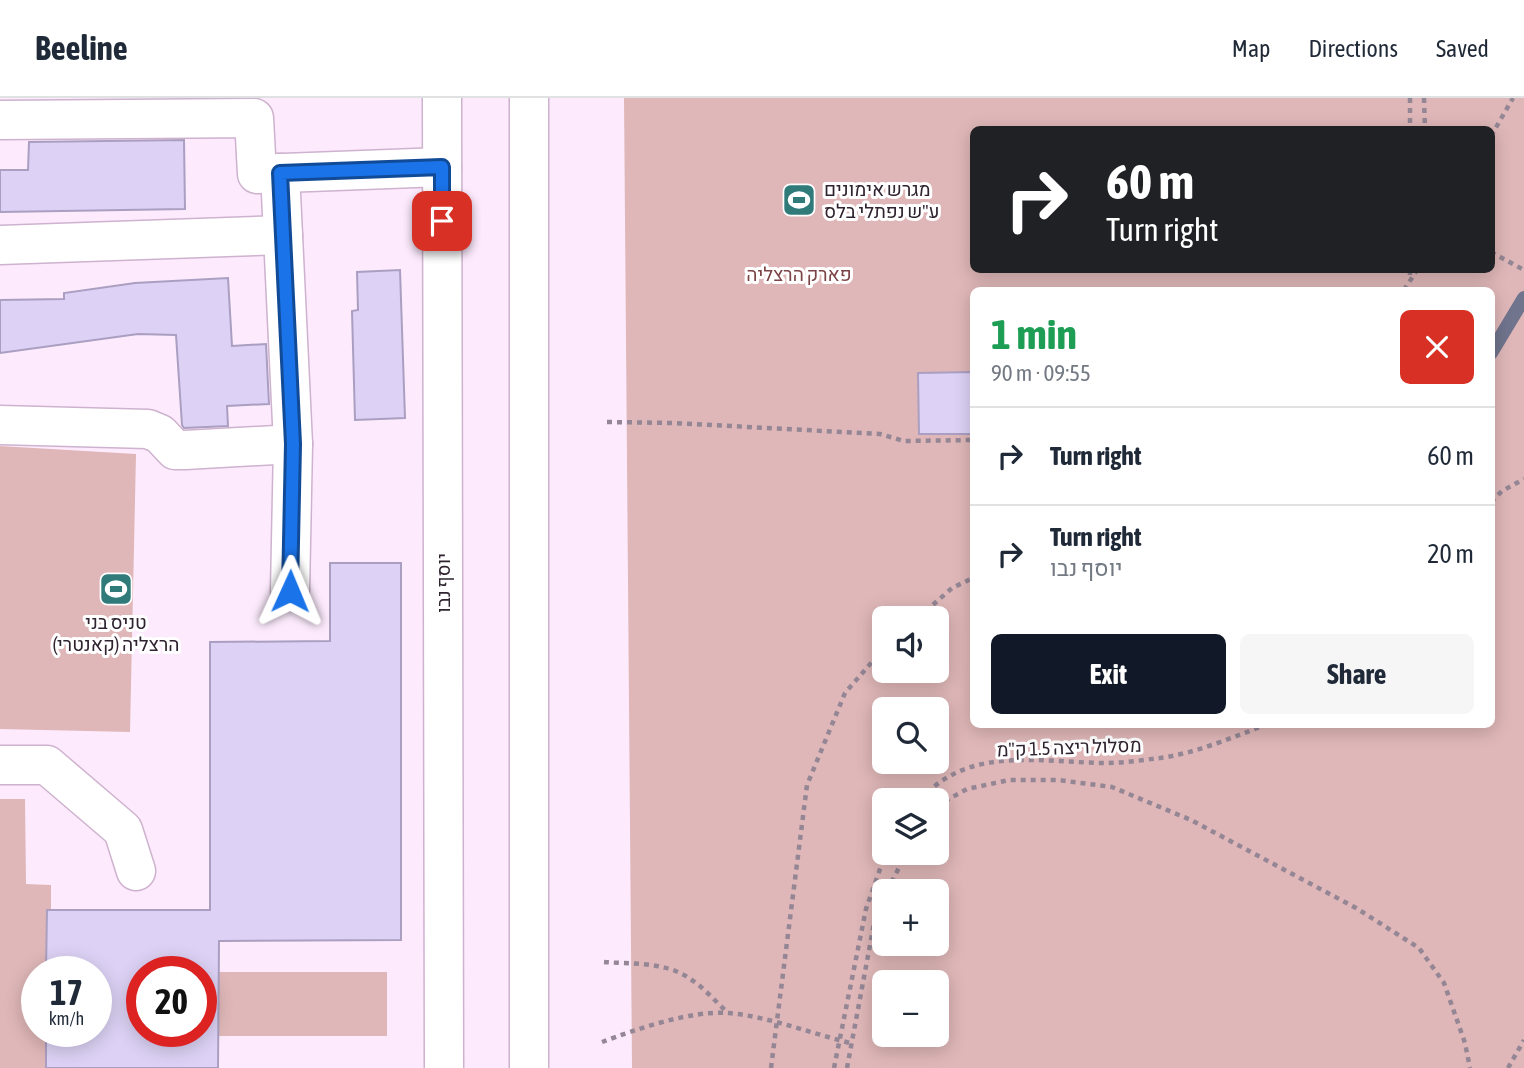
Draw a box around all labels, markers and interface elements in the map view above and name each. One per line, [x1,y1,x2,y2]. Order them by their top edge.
text: Beeline [35,29,128,67]
text: Map [1232,35,1270,62]
text: Directions [1308,35,1398,62]
text: Saved [1436,35,1489,62]
text: 60 m [1106,153,1194,209]
icon: right [991,154,1082,245]
place label: מגרש אימונים ע"ש נפתלי בלס [824,178,940,222]
sports icon: מגרש אימונים ע"ש נפתלי בלס [780,181,818,219]
pin [412,191,472,251]
icon: arrive [423,202,461,240]
text: Turn right [1106,211,1219,248]
park label: פארק הרצליה [746,263,852,285]
text: 1 min [991,310,1077,358]
button: close [1400,310,1474,384]
text: 90 m · 09:55 [991,360,1091,386]
icon: right [991,437,1029,475]
text: Turn right [1050,441,1141,471]
text: 60 m [1427,441,1474,471]
text: Turn right [1050,522,1141,552]
icon: right [991,535,1029,573]
text: 20 m [1427,539,1474,569]
street label: יוסף נבו [432,553,454,613]
position arrow [253,554,327,628]
text: יוסף נבו [1050,555,1122,581]
sports icon: טניס בני הרצליה (קאנטרי) [97,570,135,608]
map controls [872,606,949,1047]
button: sound [872,606,949,683]
place label: טניס בני הרצליה (קאנטרי) [53,611,179,655]
button: Exit [991,634,1226,714]
button: Share [1240,634,1474,714]
button: search [872,697,949,774]
street label: מסלול ריצה 1.5 ק"מ [996,733,1142,761]
button: layers [872,788,949,865]
button: + [872,879,949,956]
speed limit sign: 20 [126,956,217,1047]
button: − [872,970,949,1047]
text: 17 [50,972,83,1012]
text: km/h [49,1008,84,1029]

